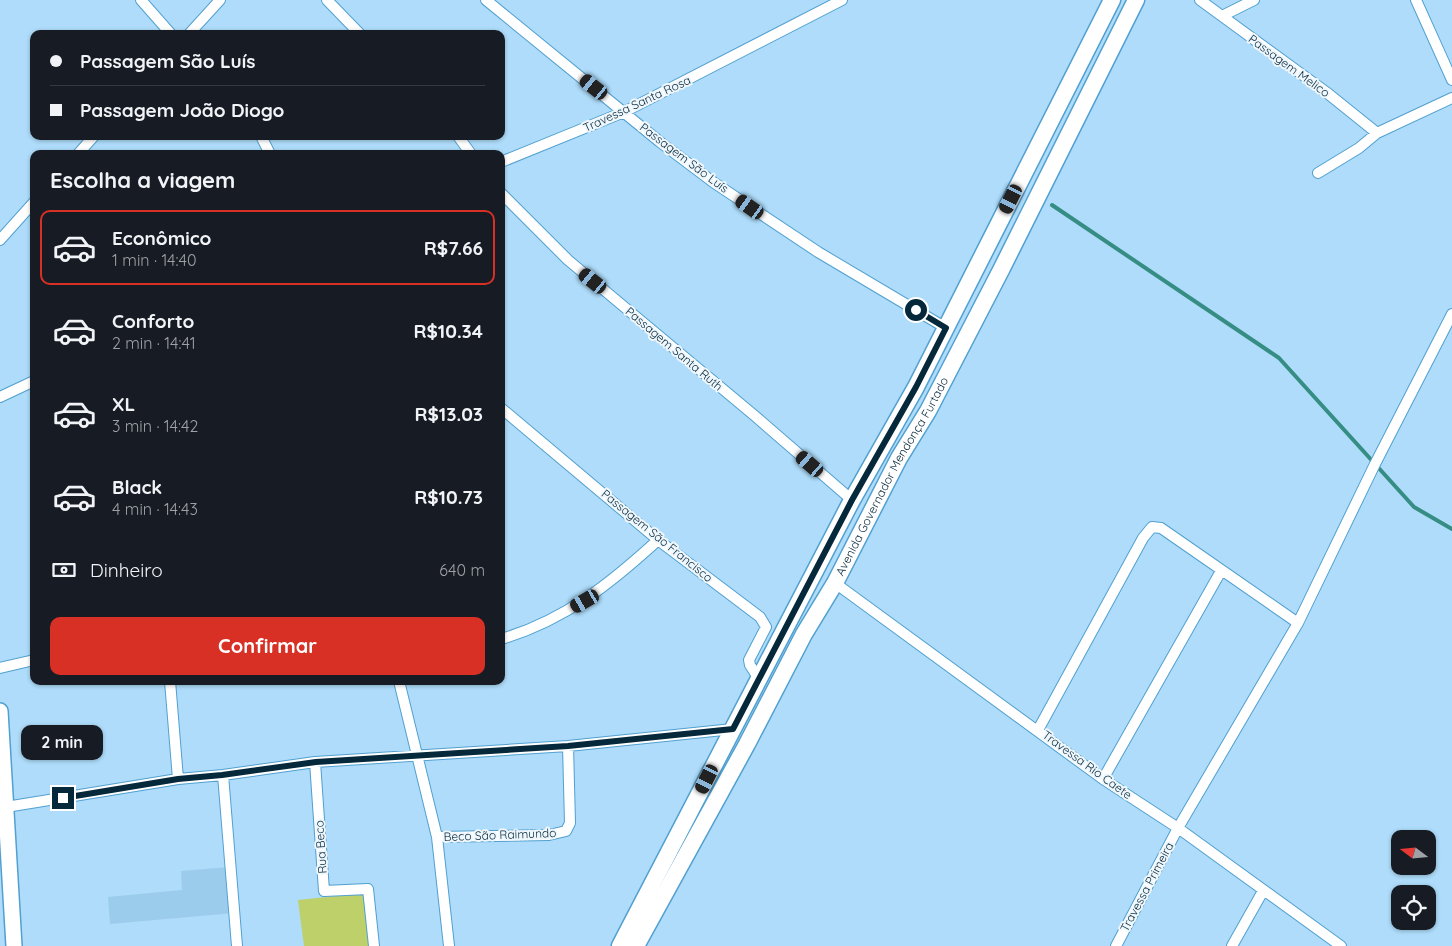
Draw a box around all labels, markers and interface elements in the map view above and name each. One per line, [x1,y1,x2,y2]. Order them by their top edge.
street label: Passagem Melico [1246,31,1333,100]
text: Passagem São Luís [80,49,255,73]
car [577,72,610,102]
street label: Travessa Santa Rosa [581,72,693,135]
text: Passagem João Diogo [80,98,284,122]
street label: Passagem São Luís [637,119,732,196]
text: Escolha a viagem [50,166,235,194]
car [997,182,1024,216]
car [733,192,766,222]
icon: car [52,225,97,270]
text: Econômico [112,226,211,250]
text: R$7.66 [424,236,483,260]
text: 1 min · 14:40 [112,250,196,270]
car [576,266,609,296]
route start [905,299,927,321]
street label: Passagem Santa Ruth [623,304,726,394]
icon: car [52,308,97,353]
text: Conforto [112,309,194,333]
text: R$10.34 [413,319,483,343]
text: 2 min · 14:41 [112,333,196,353]
street label: Avenida Governador Mendonça Furtado [832,374,951,578]
icon: car [52,391,97,436]
text: XL [112,392,135,416]
text: R$13.03 [414,402,483,426]
text: 3 min · 14:42 [112,416,198,436]
car [793,448,826,480]
icon: car [52,474,97,519]
text: Black [112,475,162,499]
text: R$10.73 [414,485,483,509]
street label: Passagem São Francisco [599,486,716,585]
text: 4 min · 14:43 [112,499,198,519]
icon: cash [50,556,78,584]
text: Dinheiro [90,558,163,582]
text: 640 m [439,560,485,580]
car [568,587,601,615]
button: Confirmar [50,617,485,675]
callout: 2 min [22,726,104,760]
street label: Travessa Rio Caete [1040,727,1135,802]
text: 2 min [41,732,83,752]
car [693,762,720,796]
route end [52,787,74,809]
street label: Rua Beco [311,820,330,874]
street label: Beco São Raimundo [443,825,557,844]
north arrow [1391,830,1436,875]
map controls [1391,830,1436,930]
street label: Travessa Primeira [1117,839,1177,934]
button: locate [1391,885,1436,930]

